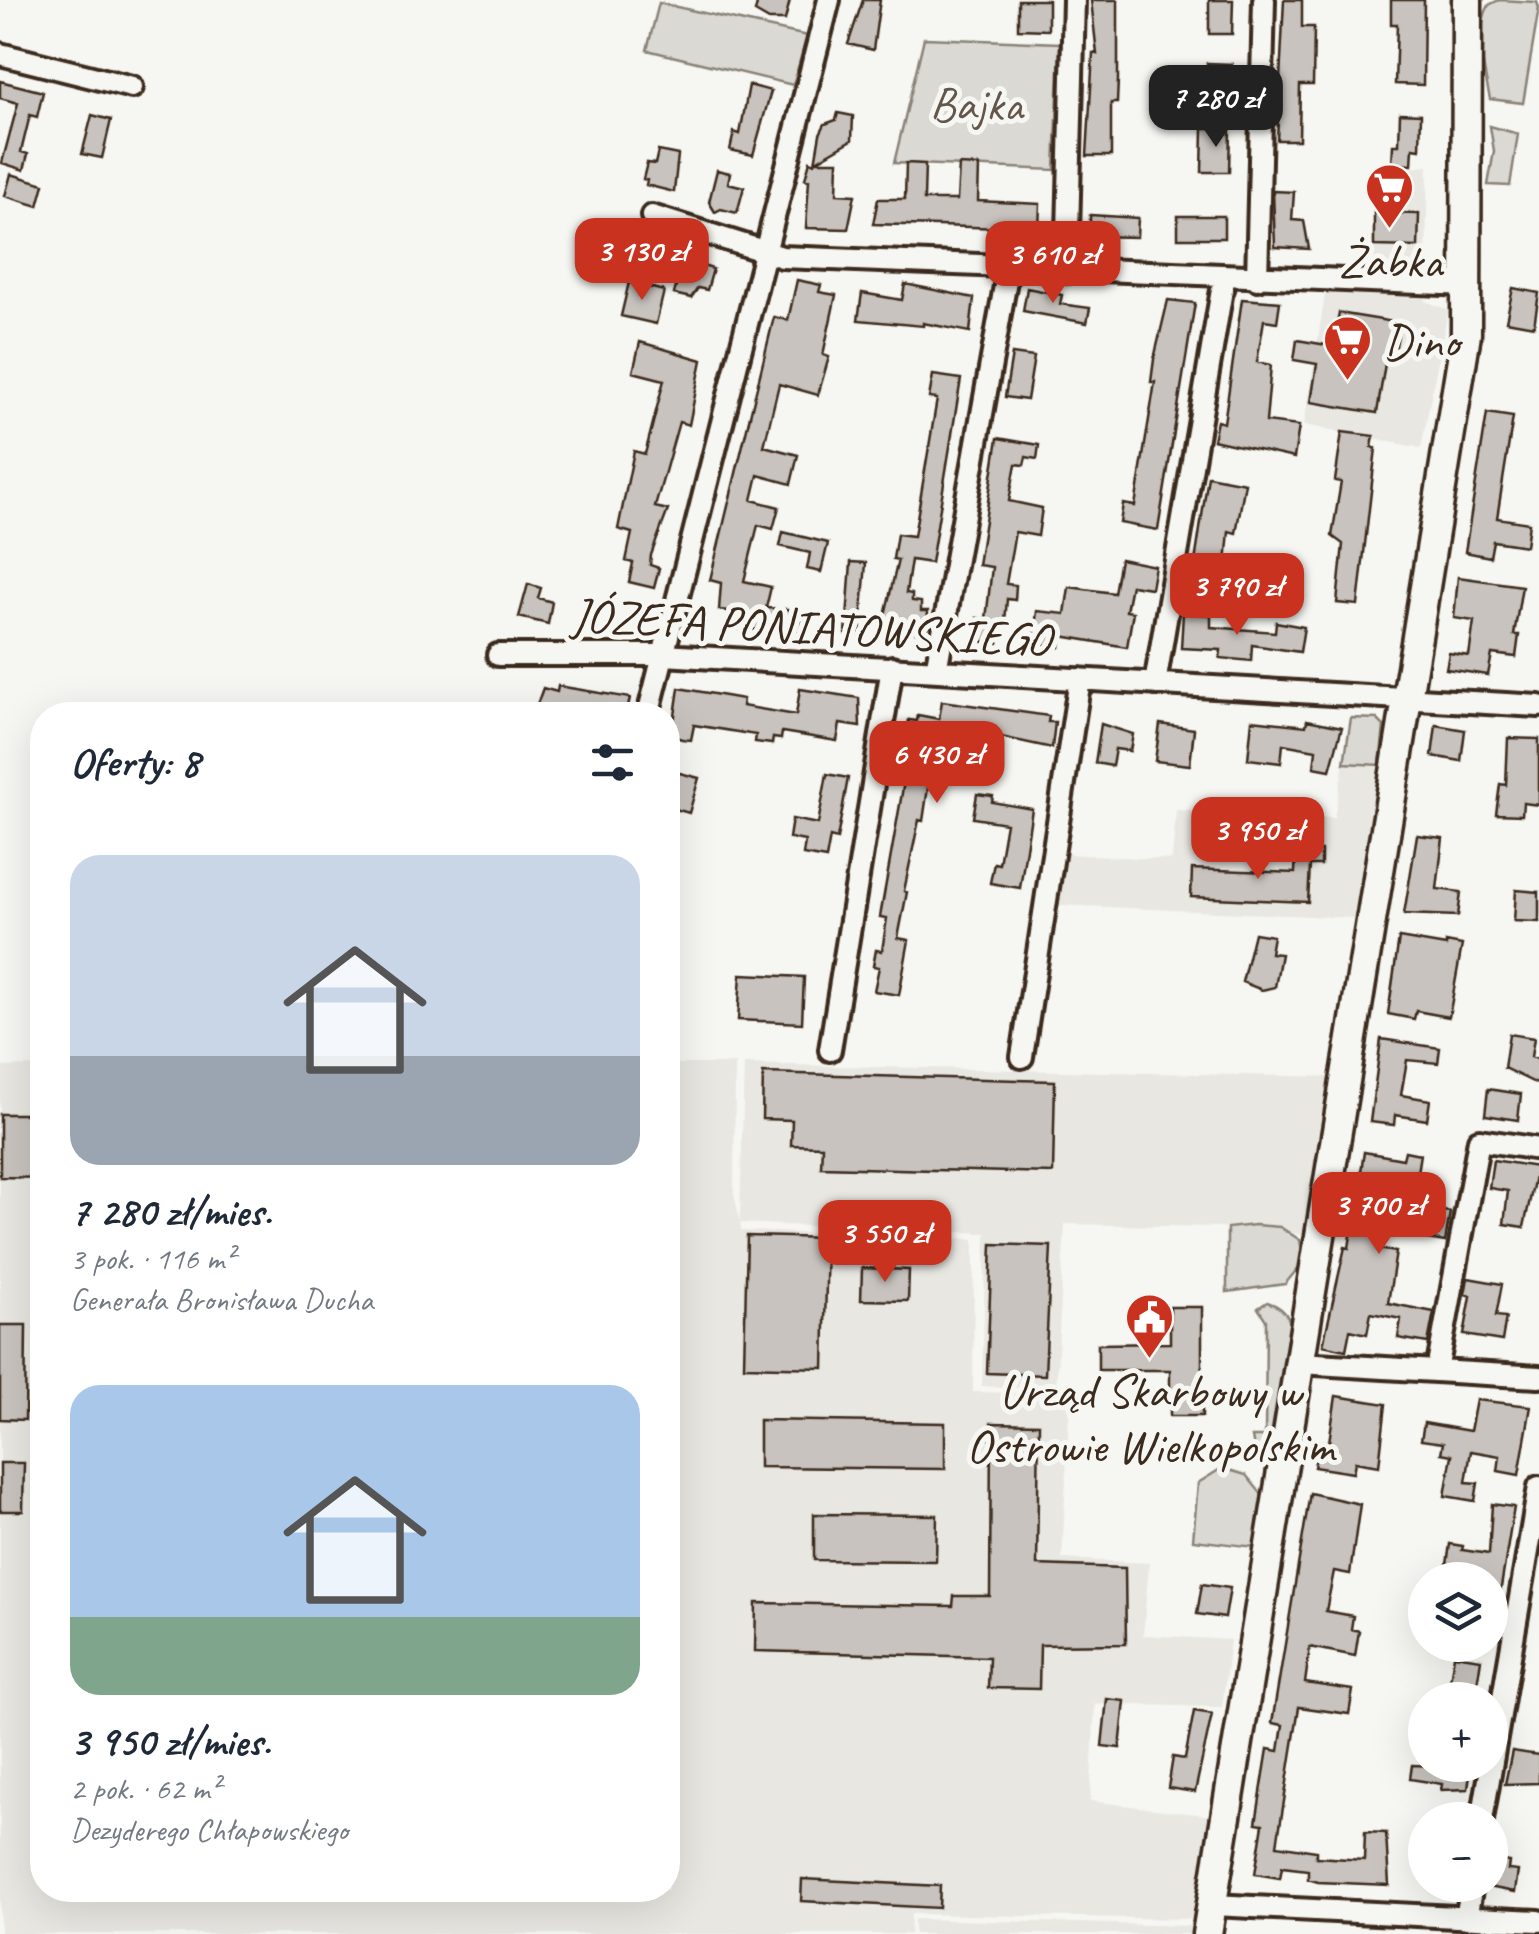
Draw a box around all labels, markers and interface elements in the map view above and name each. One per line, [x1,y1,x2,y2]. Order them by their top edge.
pin: 7 280 zł [1113,65,1319,150]
park label: Bajka [930,74,1025,134]
text: 7 280 zł [1171,77,1261,118]
supermarket icon: Żabka [1364,162,1416,230]
pin: 3 130 zł [539,218,745,303]
pin: 3 610 zł [950,221,1156,306]
text: 3 130 zł [597,230,687,271]
place label: Żabka [1338,231,1445,291]
text: 3 610 zł [1007,233,1099,274]
place label: Dino [1383,311,1464,371]
supermarket icon: Dino [1322,314,1374,382]
pin: 3 790 zł [1134,553,1340,638]
text: 3 790 zł [1192,565,1282,606]
street label: JÓZEFA PONIATOWSKIEGO [568,584,1057,670]
pin: 6 430 zł [834,721,1040,806]
text: 6 430 zł [891,733,983,774]
icon: filters [585,735,640,790]
text: Oferty: 8 [70,736,199,789]
pin: 3 950 zł [1155,797,1361,882]
text: 3 950 zł [1213,809,1303,850]
icon: home [265,920,445,1100]
pin: 3 700 zł [1276,1172,1482,1257]
text: 3 700 zł [1334,1184,1424,1225]
text: 7 280 zł/mies. [70,1185,271,1238]
pin: 3 550 zł [782,1200,988,1285]
text: 3 550 zł [840,1212,930,1253]
text: 3 pok. · 116 m² [70,1238,234,1279]
text: Generała Bronisława Ducha [70,1279,373,1320]
public building icon: Urząd Skarbowy w Ostrowie Wielkopolskim [1124,1292,1176,1360]
place label: Urząd Skarbowy w Ostrowie Wielkopolskim [966,1361,1338,1476]
icon: home [265,1450,445,1630]
map controls [1408,1562,1508,1902]
button: layers [1408,1562,1508,1662]
button: + [1408,1682,1508,1782]
text: 3 950 zł/mies. [70,1715,270,1768]
text: 2 pok. · 62 m² [70,1768,220,1809]
button: − [1408,1802,1508,1902]
text: Dezyderego Chłapowskiego [70,1809,348,1850]

